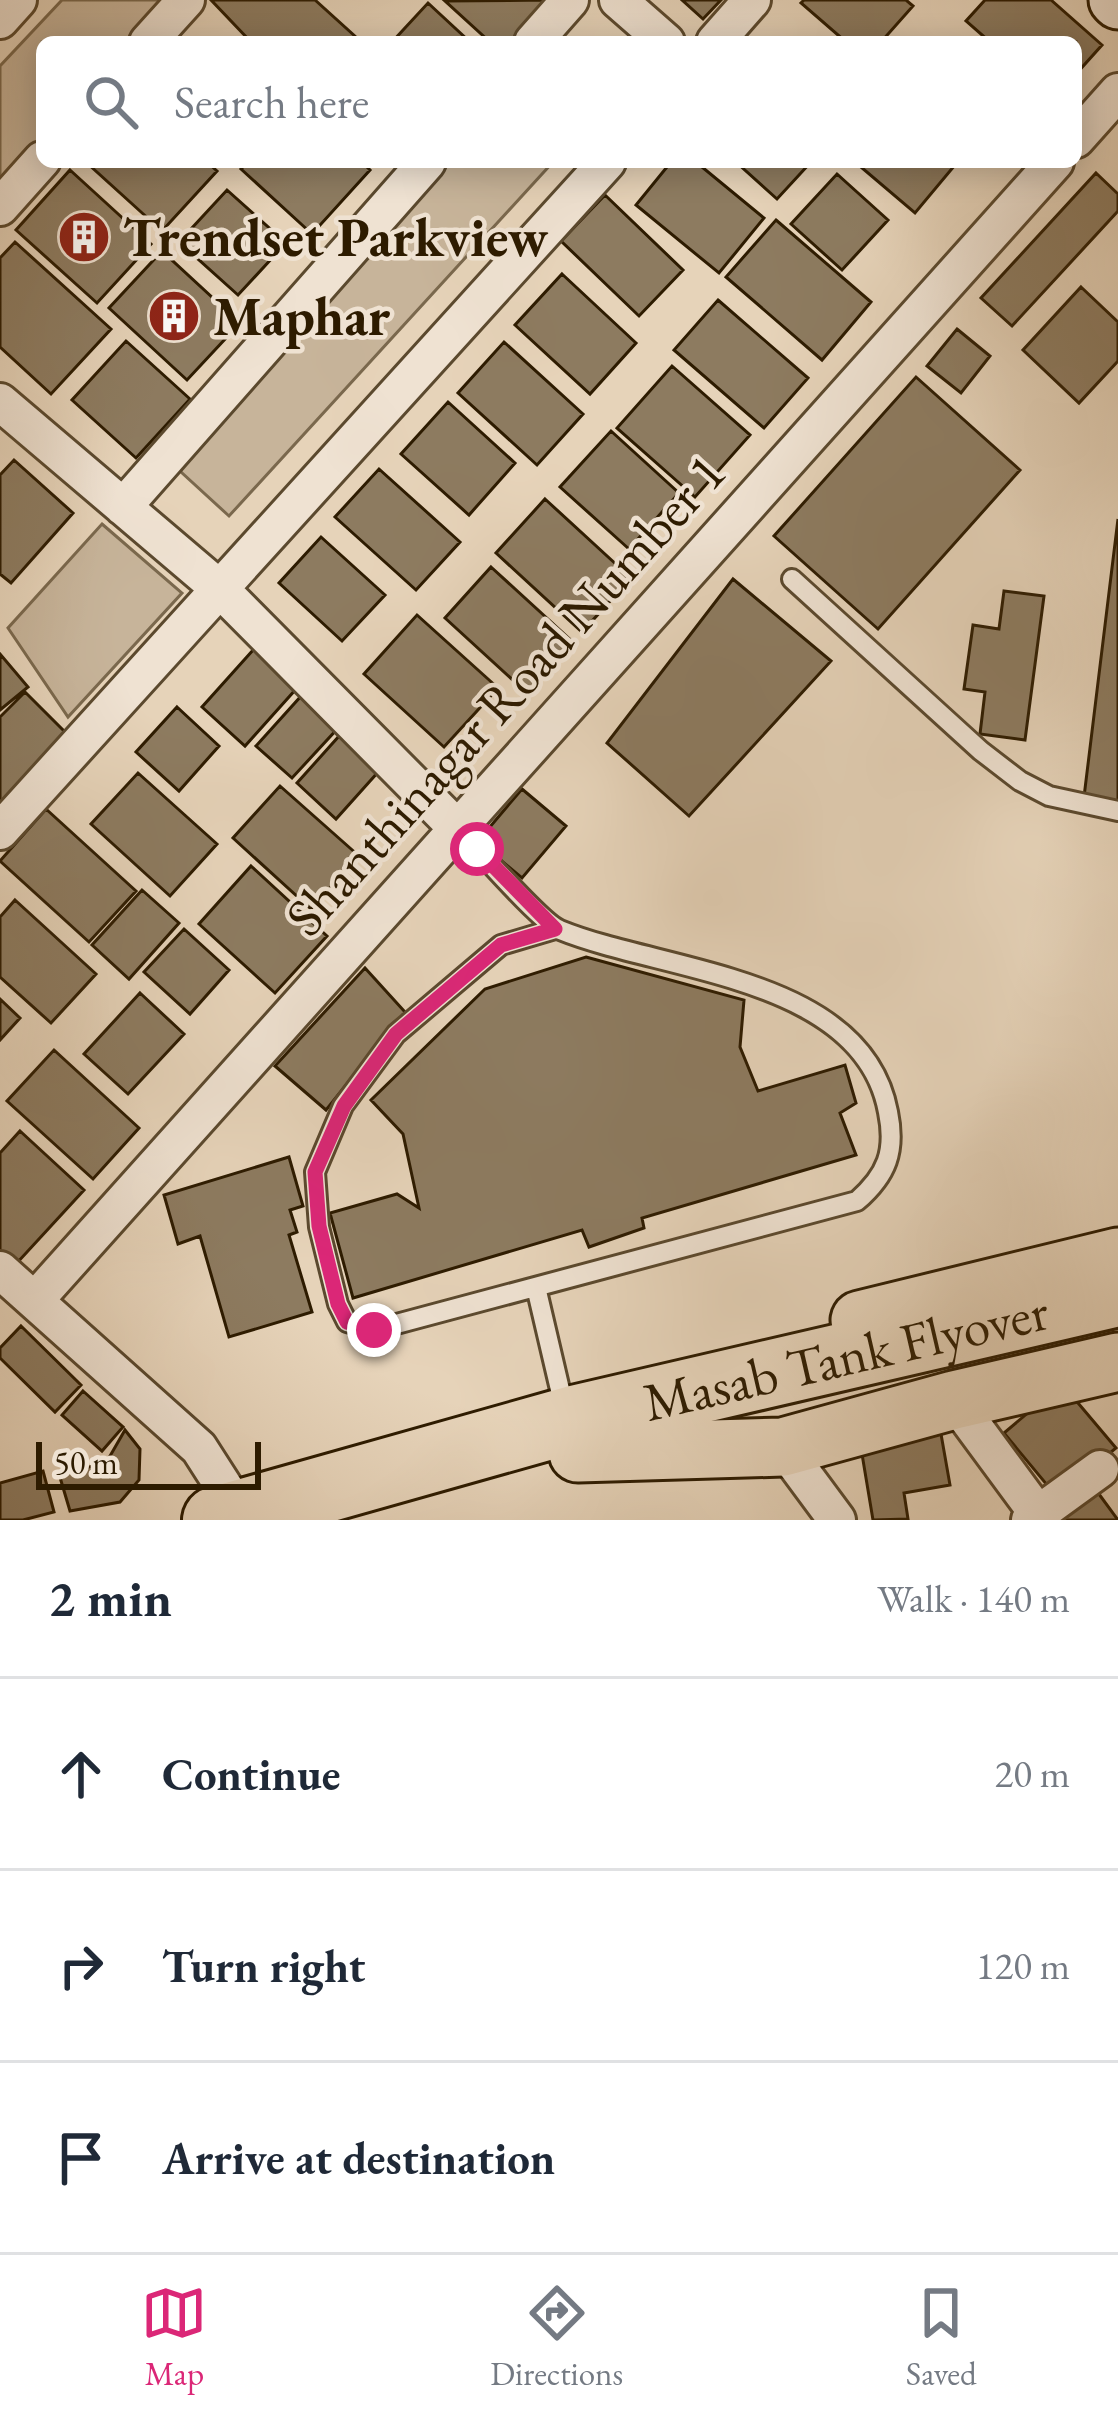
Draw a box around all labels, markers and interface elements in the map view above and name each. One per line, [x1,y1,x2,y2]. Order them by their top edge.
search box [36,36,1082,168]
icon: search [78,69,144,135]
text: Search here [174,73,369,131]
place label: Trendset Parkview [123,202,549,272]
building icon: Trendset Parkview [56,209,112,265]
place label: Maphar [213,281,391,351]
building icon: Maphar [146,288,202,344]
street label: Shanthinagar Road Number 1 [270,438,740,950]
route start [450,822,504,876]
street label: Masab Tank Flyover [636,1275,1055,1437]
route end [347,1303,401,1357]
scale bar [36,1436,261,1489]
text: 50 m [54,1441,118,1484]
text: 2 min [48,1565,172,1631]
text: Walk · 140 m [877,1573,1070,1624]
icon: ahead [48,1741,114,1807]
text: Continue [162,1745,340,1803]
text: 20 m [994,1748,1070,1799]
icon: right [48,1933,114,1999]
text: Turn right [162,1937,365,1995]
text: 120 m [976,1940,1070,1991]
icon: arrive [48,2125,114,2191]
text: Arrive at destination [162,2129,555,2187]
tab: Map [141,2280,207,2395]
tab: Directions [490,2280,623,2395]
tab: Saved [906,2280,977,2395]

